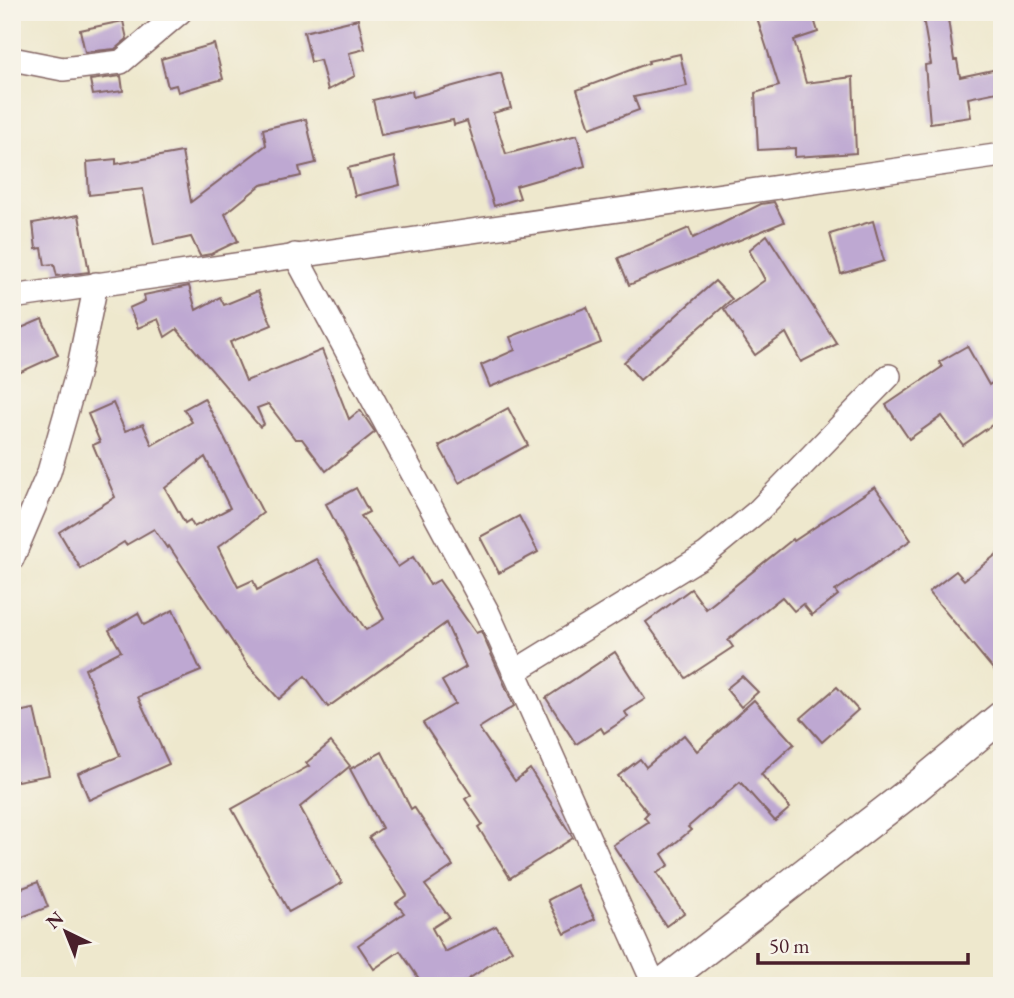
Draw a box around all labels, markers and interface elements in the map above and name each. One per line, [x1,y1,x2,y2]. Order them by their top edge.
north arrow [32,897,102,967]
text: N [41,905,69,934]
scale bar [758,921,968,965]
text: 50 m [769,932,810,959]

